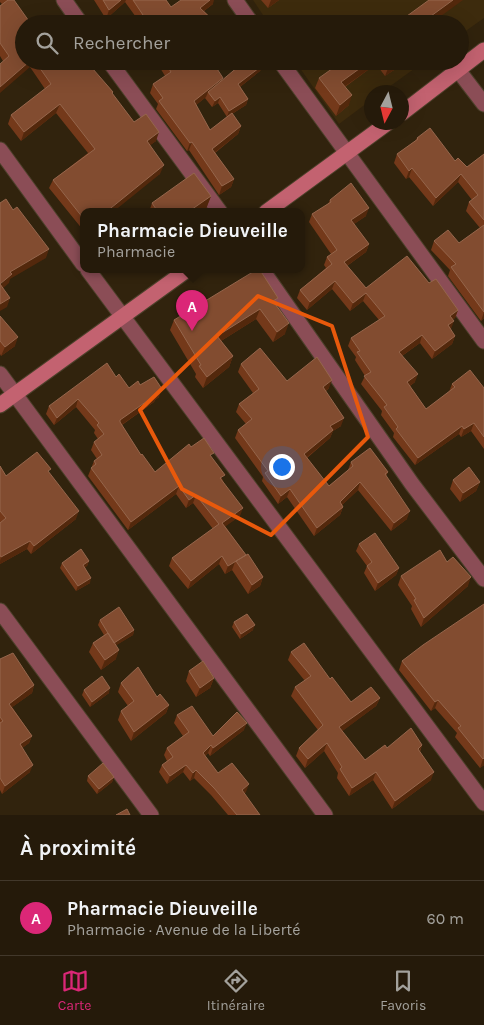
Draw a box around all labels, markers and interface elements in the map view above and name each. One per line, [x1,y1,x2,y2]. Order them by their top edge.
search box [15,15,469,70]
icon: search [33,29,61,57]
text: Rechercher [73,32,170,54]
north arrow [364,85,409,130]
popup [80,208,305,273]
text: Pharmacie Dieuveille [97,220,288,242]
text: Pharmacie [97,242,175,261]
pin: A [176,290,208,331]
your location [269,454,295,480]
text: À proximité [20,836,136,860]
text: Pharmacie Dieuveille [67,898,258,920]
text: A [31,909,41,928]
text: 60 m [427,909,464,928]
text: Pharmacie · Avenue de la Liberté [67,920,301,939]
tab: Carte [58,967,91,1014]
tab: Itinéraire [207,967,265,1014]
tab: Favoris [380,967,426,1014]

